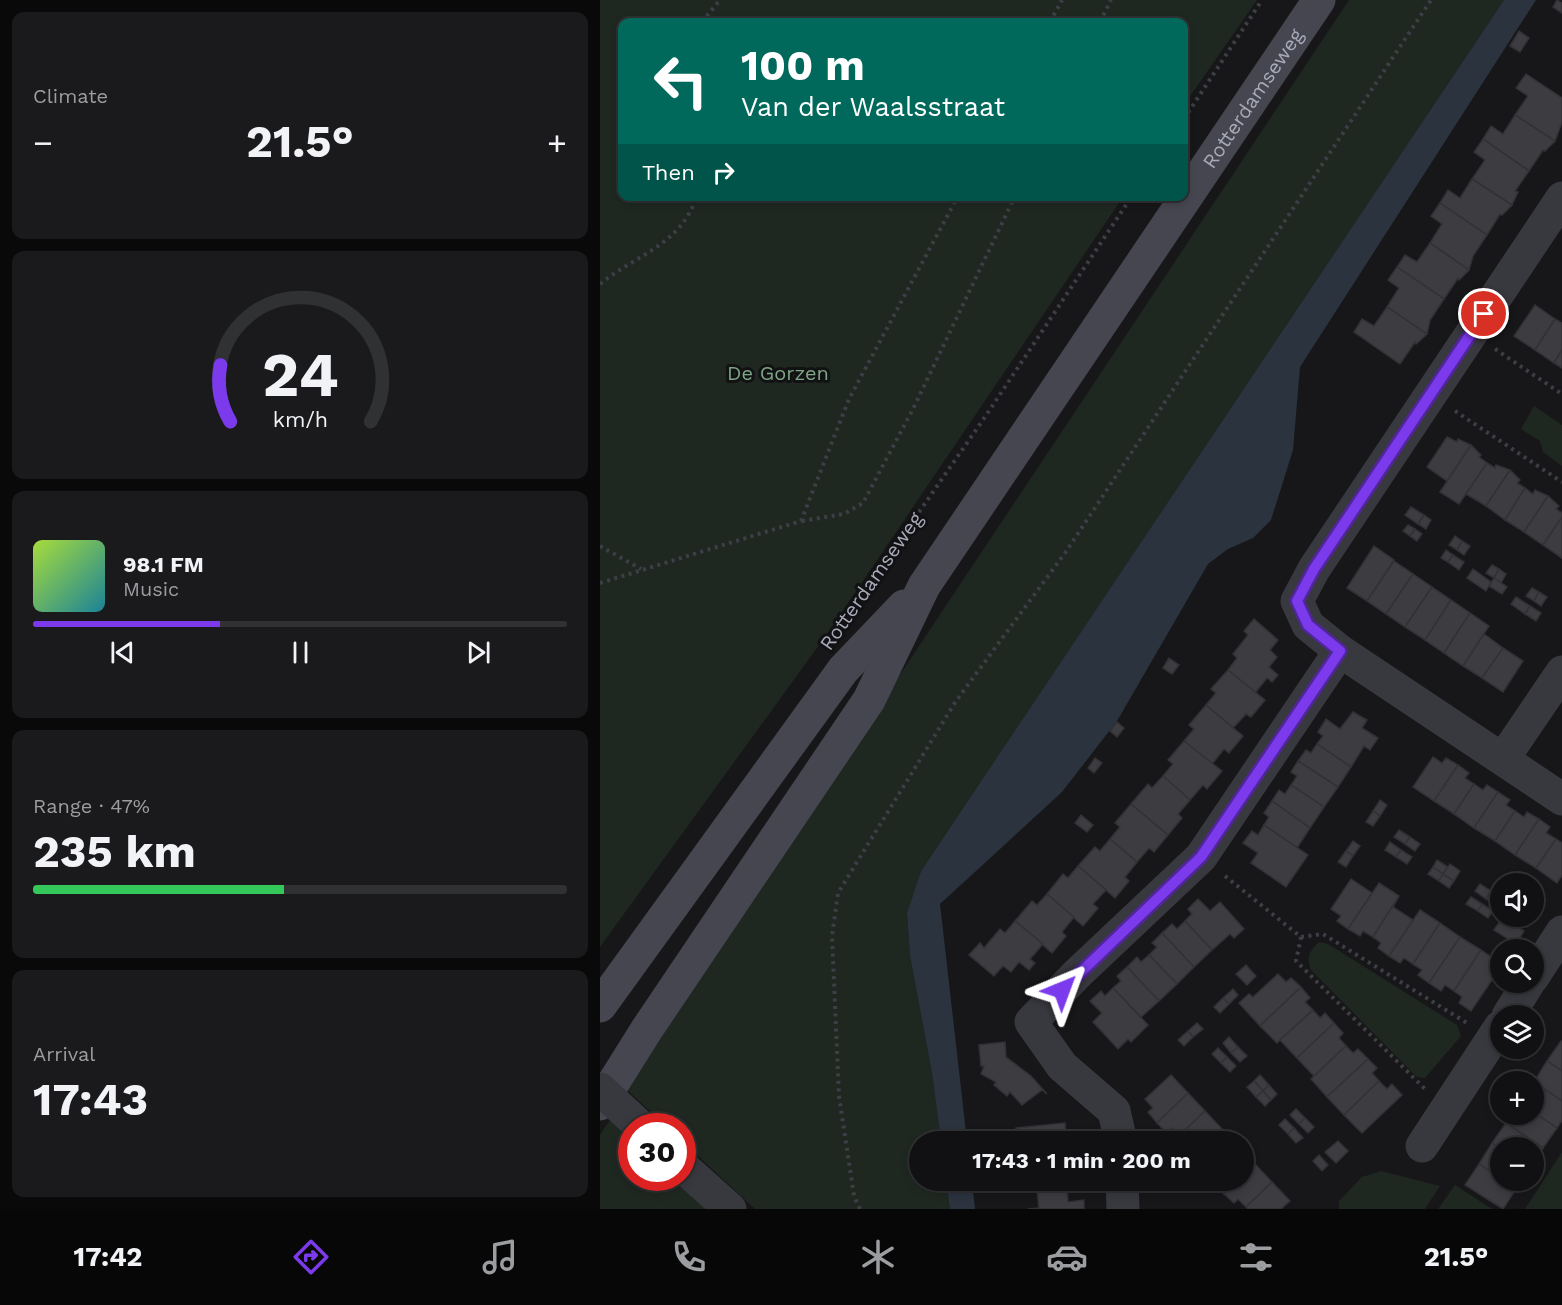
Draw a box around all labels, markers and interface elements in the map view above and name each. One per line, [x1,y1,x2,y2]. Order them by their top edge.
street label: Rotterdamseweg [1197,24,1308,173]
text: 100 m [741,41,865,90]
icon: left [642,42,720,120]
text: Climate [33,84,108,108]
text: Van der Waalsstraat [741,91,1005,123]
text: 21.5° [246,115,354,168]
text: − [33,123,53,162]
text: + [547,123,567,162]
icon: right [707,156,740,189]
text: Then [642,160,695,185]
pin [1458,288,1509,339]
icon: arrive [1467,297,1500,330]
text: 24 [262,338,338,411]
park label: De Gorzen [727,361,829,385]
text: km/h [272,408,328,433]
street label: Rotterdamseweg [814,507,928,655]
text: 98.1 FM [123,552,204,577]
text: Music [123,577,179,601]
icon: previous [106,636,139,669]
icon: pause [284,636,317,669]
icon: next [462,636,495,669]
text: Range · 47% [33,794,150,818]
text: 235 km [33,825,196,878]
map controls [1490,873,1544,1191]
button: sound [1490,873,1544,927]
button: search [1490,939,1544,993]
position arrow [1030,958,1094,1022]
button: layers [1490,1005,1544,1059]
text: Arrival [33,1042,95,1066]
button: + [1490,1071,1544,1125]
text: 17:43 [33,1073,148,1126]
speed limit sign: 30 [618,1113,696,1191]
button: − [1490,1137,1544,1191]
text: 17:43 · 1 min · 200 m [972,1148,1191,1173]
icon: directions [290,1236,332,1278]
icon: music [479,1236,521,1278]
icon: phone [668,1236,710,1278]
icon: climate [857,1236,899,1278]
icon: car [1046,1236,1088,1278]
icon: filters [1235,1236,1277,1278]
text: 17:42 [74,1241,142,1273]
text: 21.5° [1424,1241,1488,1273]

